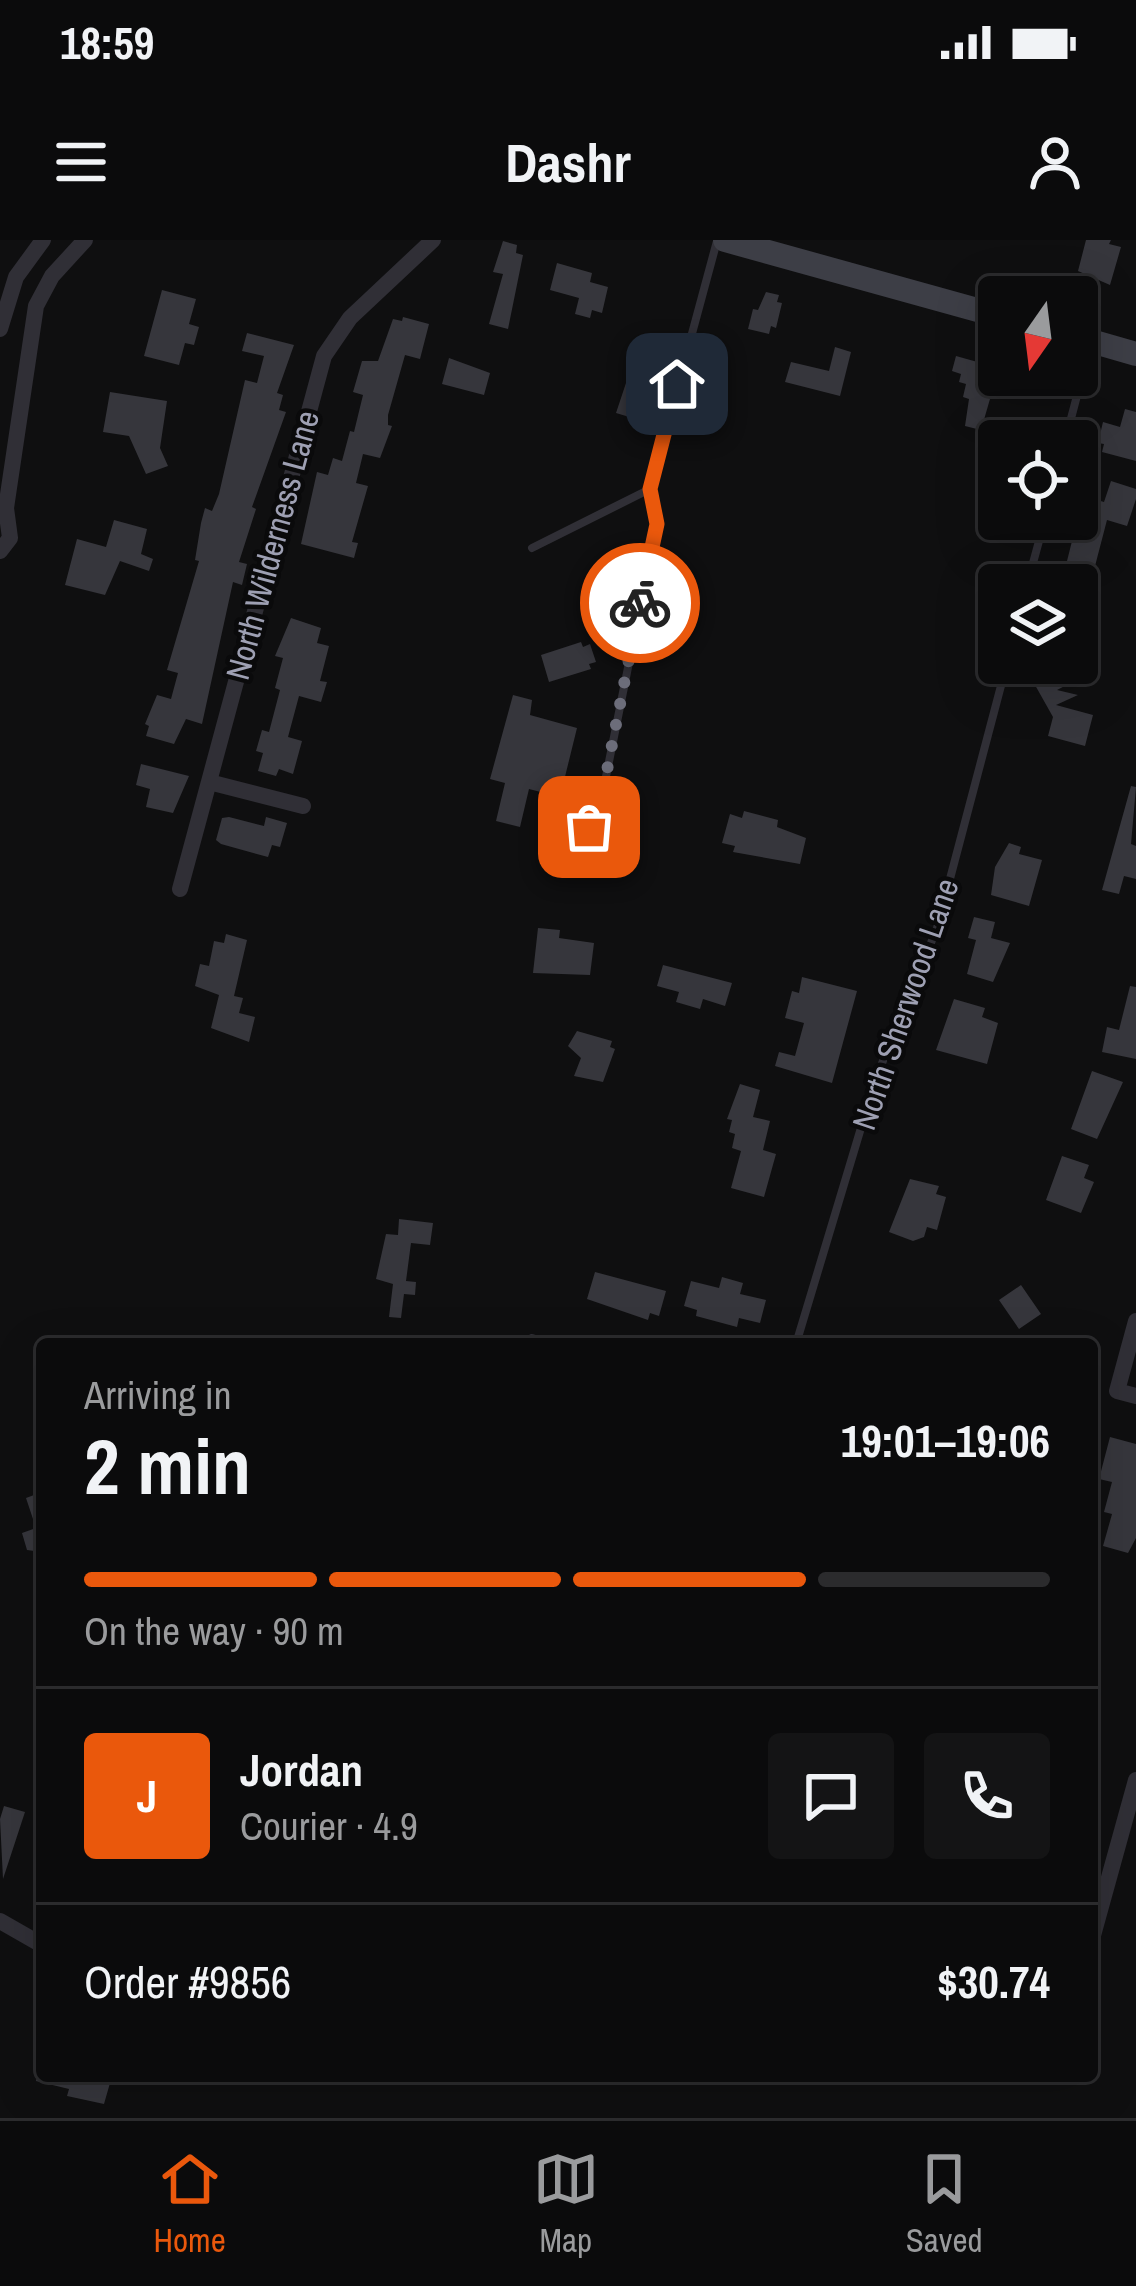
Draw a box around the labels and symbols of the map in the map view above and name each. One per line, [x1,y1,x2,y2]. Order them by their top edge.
north arrow [978,276,1098,396]
pin [626,333,728,435]
street label: North Wilderness Lane [215,406,329,684]
courier [580,543,700,663]
pin [538,776,640,878]
street label: North Sherwood Lane [841,872,969,1136]

